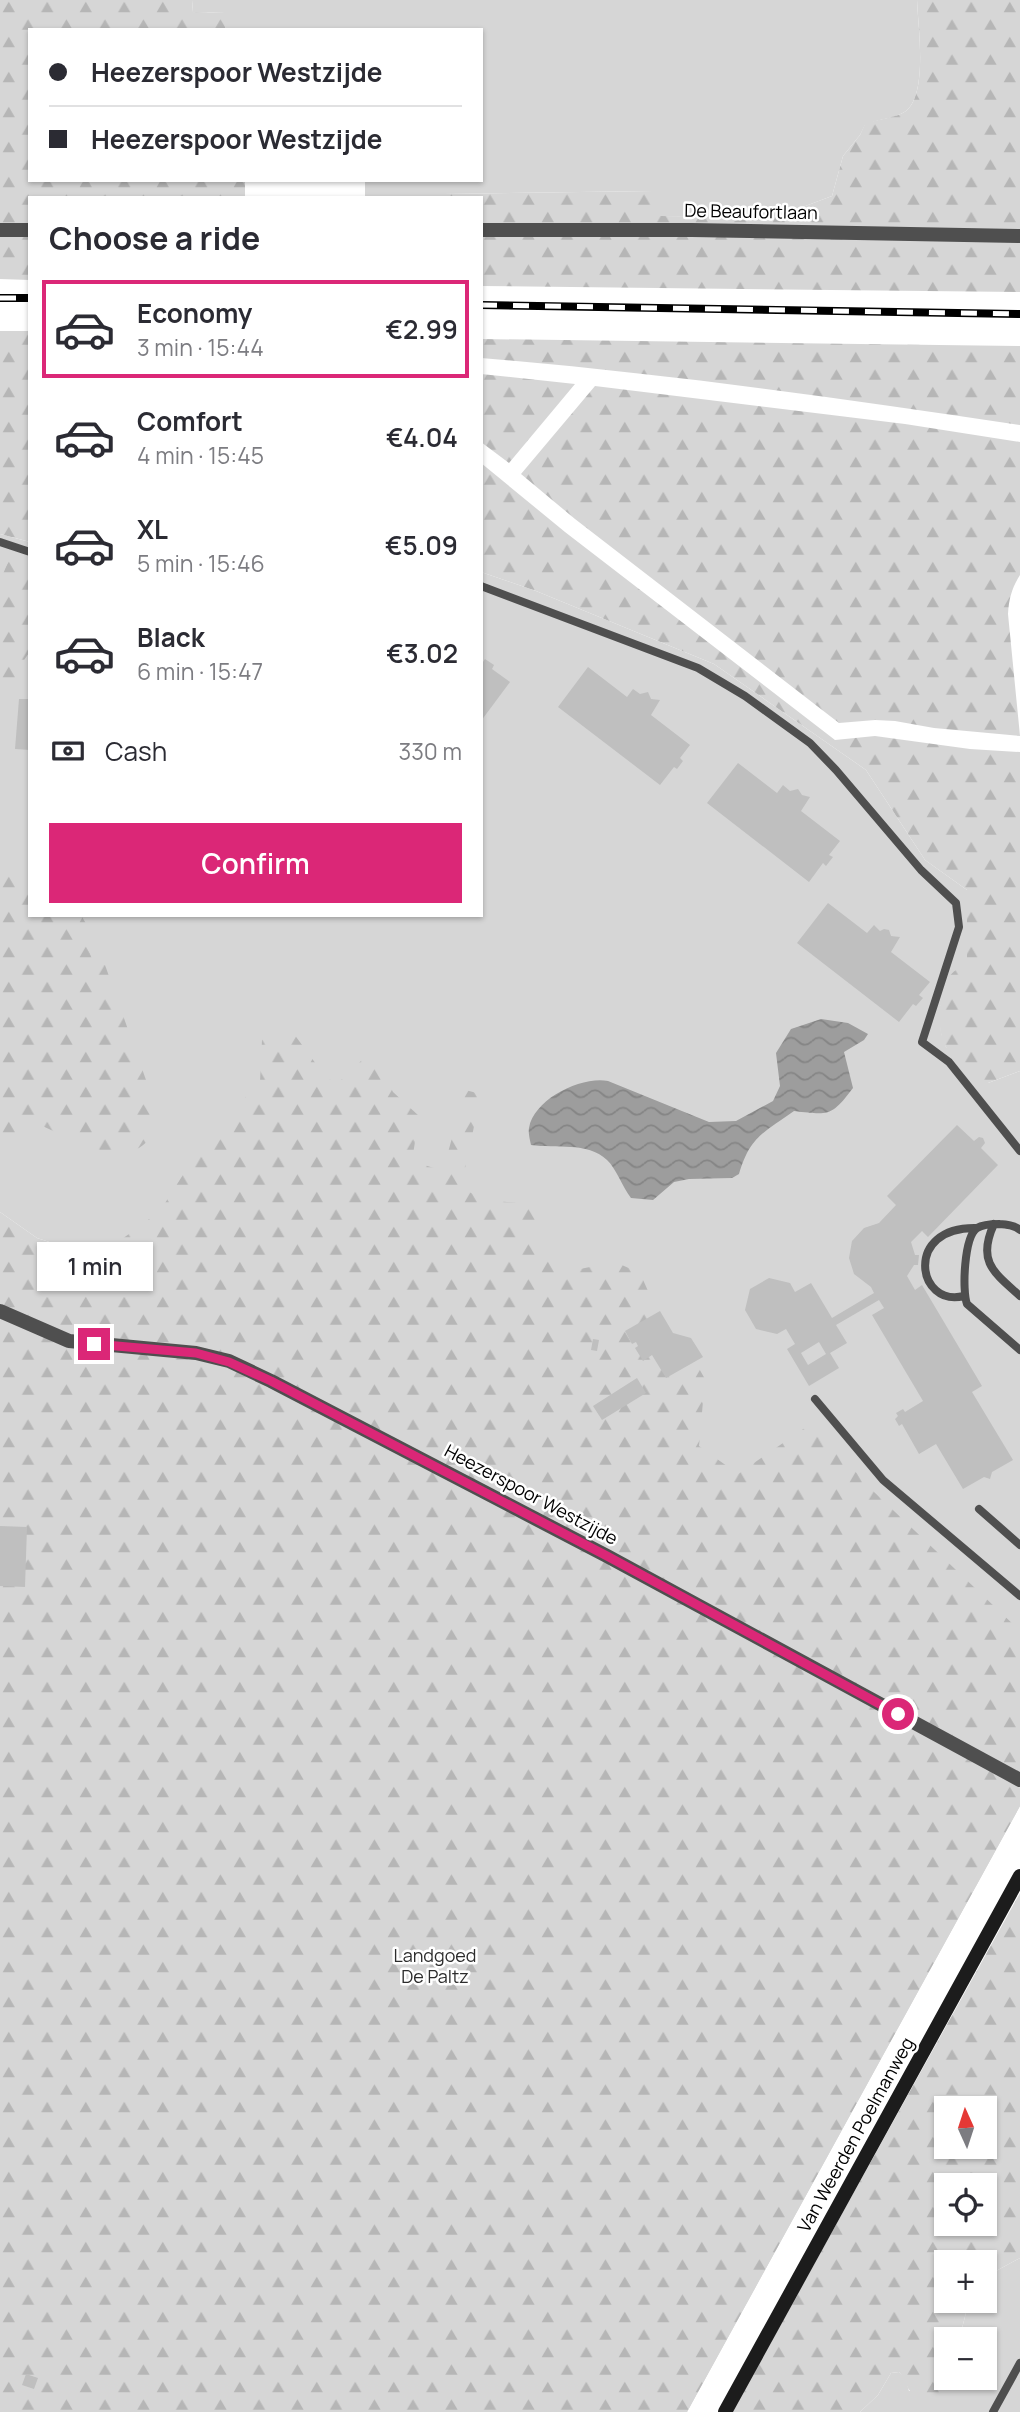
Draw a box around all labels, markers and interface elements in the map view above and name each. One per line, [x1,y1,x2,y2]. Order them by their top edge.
text: Heezerspoor Westzijde [91,54,382,90]
text: Heezerspoor Westzijde [91,121,382,157]
street label: De Beaufortlaan [684,198,818,224]
text: Choose a ride [49,216,260,260]
text: Economy [137,295,252,331]
icon: car [53,298,116,361]
text: €2.99 [386,311,458,347]
text: 3 min · 15:44 [137,331,264,363]
text: Comfort [137,403,243,439]
icon: car [53,406,116,469]
text: €4.04 [386,419,458,455]
text: 4 min · 15:45 [137,439,264,471]
text: XL [137,511,168,547]
icon: car [53,514,116,577]
text: €5.09 [385,527,458,563]
text: 5 min · 15:46 [137,547,265,579]
text: Black [137,619,205,655]
icon: car [53,622,116,685]
text: €3.02 [386,635,458,671]
text: 6 min · 15:47 [137,655,263,687]
icon: cash [49,732,87,770]
text: Cash [105,733,167,769]
text: 330 m [398,735,462,767]
button: Confirm [49,823,462,903]
callout: 1 min [36,1242,152,1292]
text: 1 min [68,1250,122,1282]
route end [78,1328,110,1360]
street label: Heezerspoor Westzijde [441,1438,622,1550]
route start [882,1698,914,1730]
park label: Landgoed De Paltz [394,1943,476,1988]
street label: Van Weerden Poelmanweg [791,2033,919,2236]
north arrow [934,2096,998,2160]
map controls [934,2096,997,2390]
button: locate [934,2173,997,2236]
button: + [934,2250,997,2313]
button: − [934,2327,997,2390]

